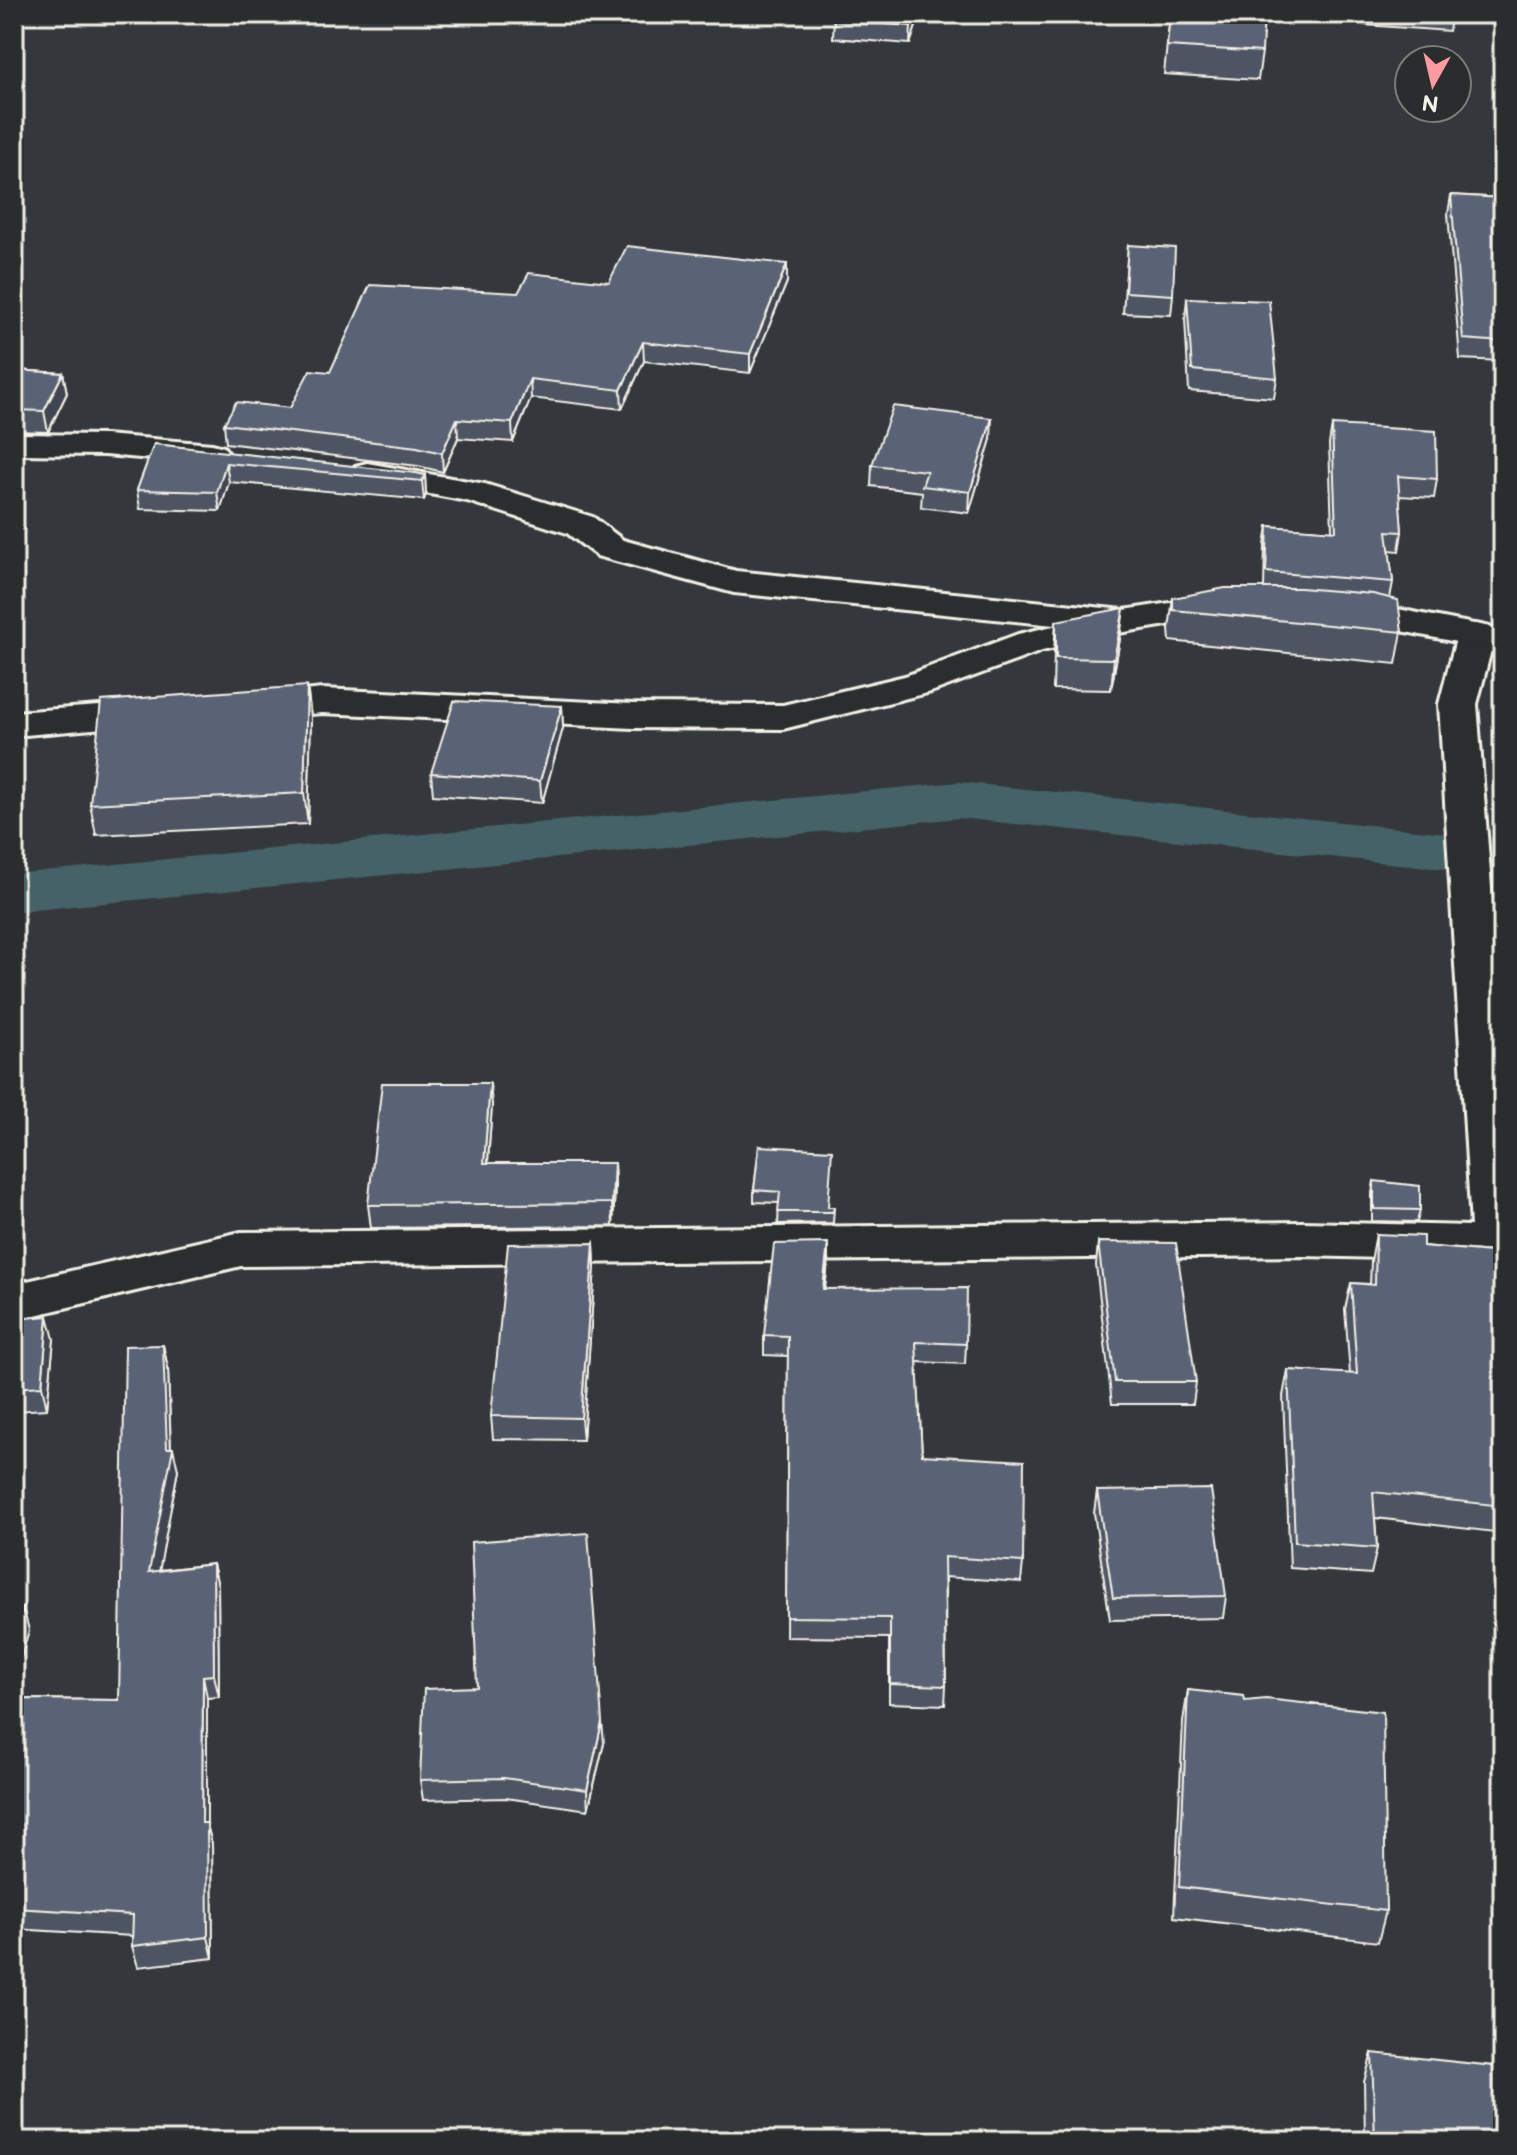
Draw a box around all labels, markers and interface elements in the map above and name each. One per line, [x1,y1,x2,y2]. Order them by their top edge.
north arrow [1393,44,1473,124]
text: N [1420,88,1440,117]

